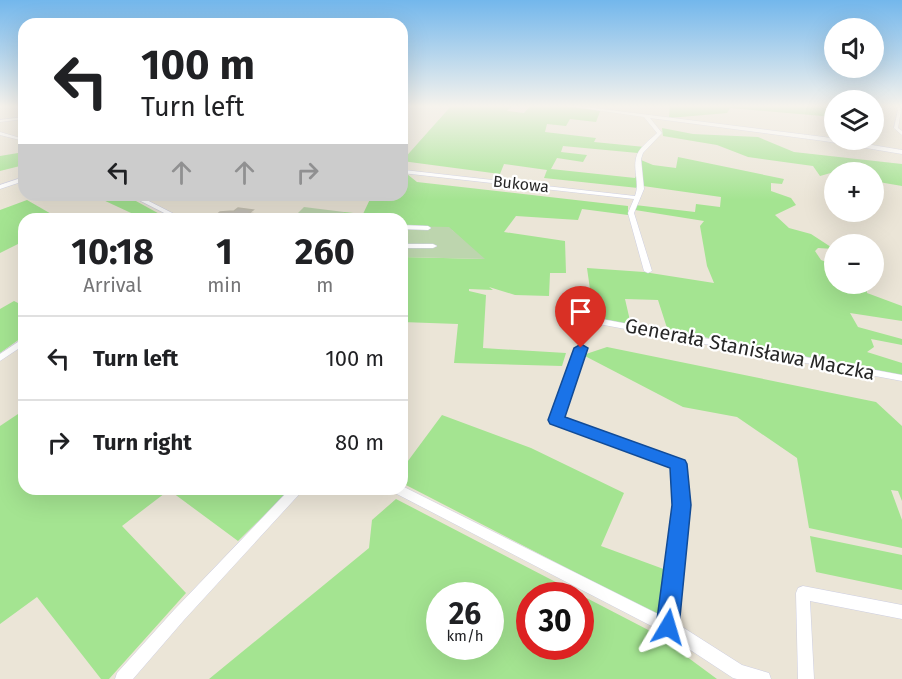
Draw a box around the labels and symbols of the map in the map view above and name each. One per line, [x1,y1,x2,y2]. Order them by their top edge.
street label: Bukowa [492,172,550,196]
pin [555,286,606,348]
street label: Generała Stanisława Maczka [623,313,877,385]
speed limit sign: 30 [516,582,594,660]
position arrow [636,595,700,659]

